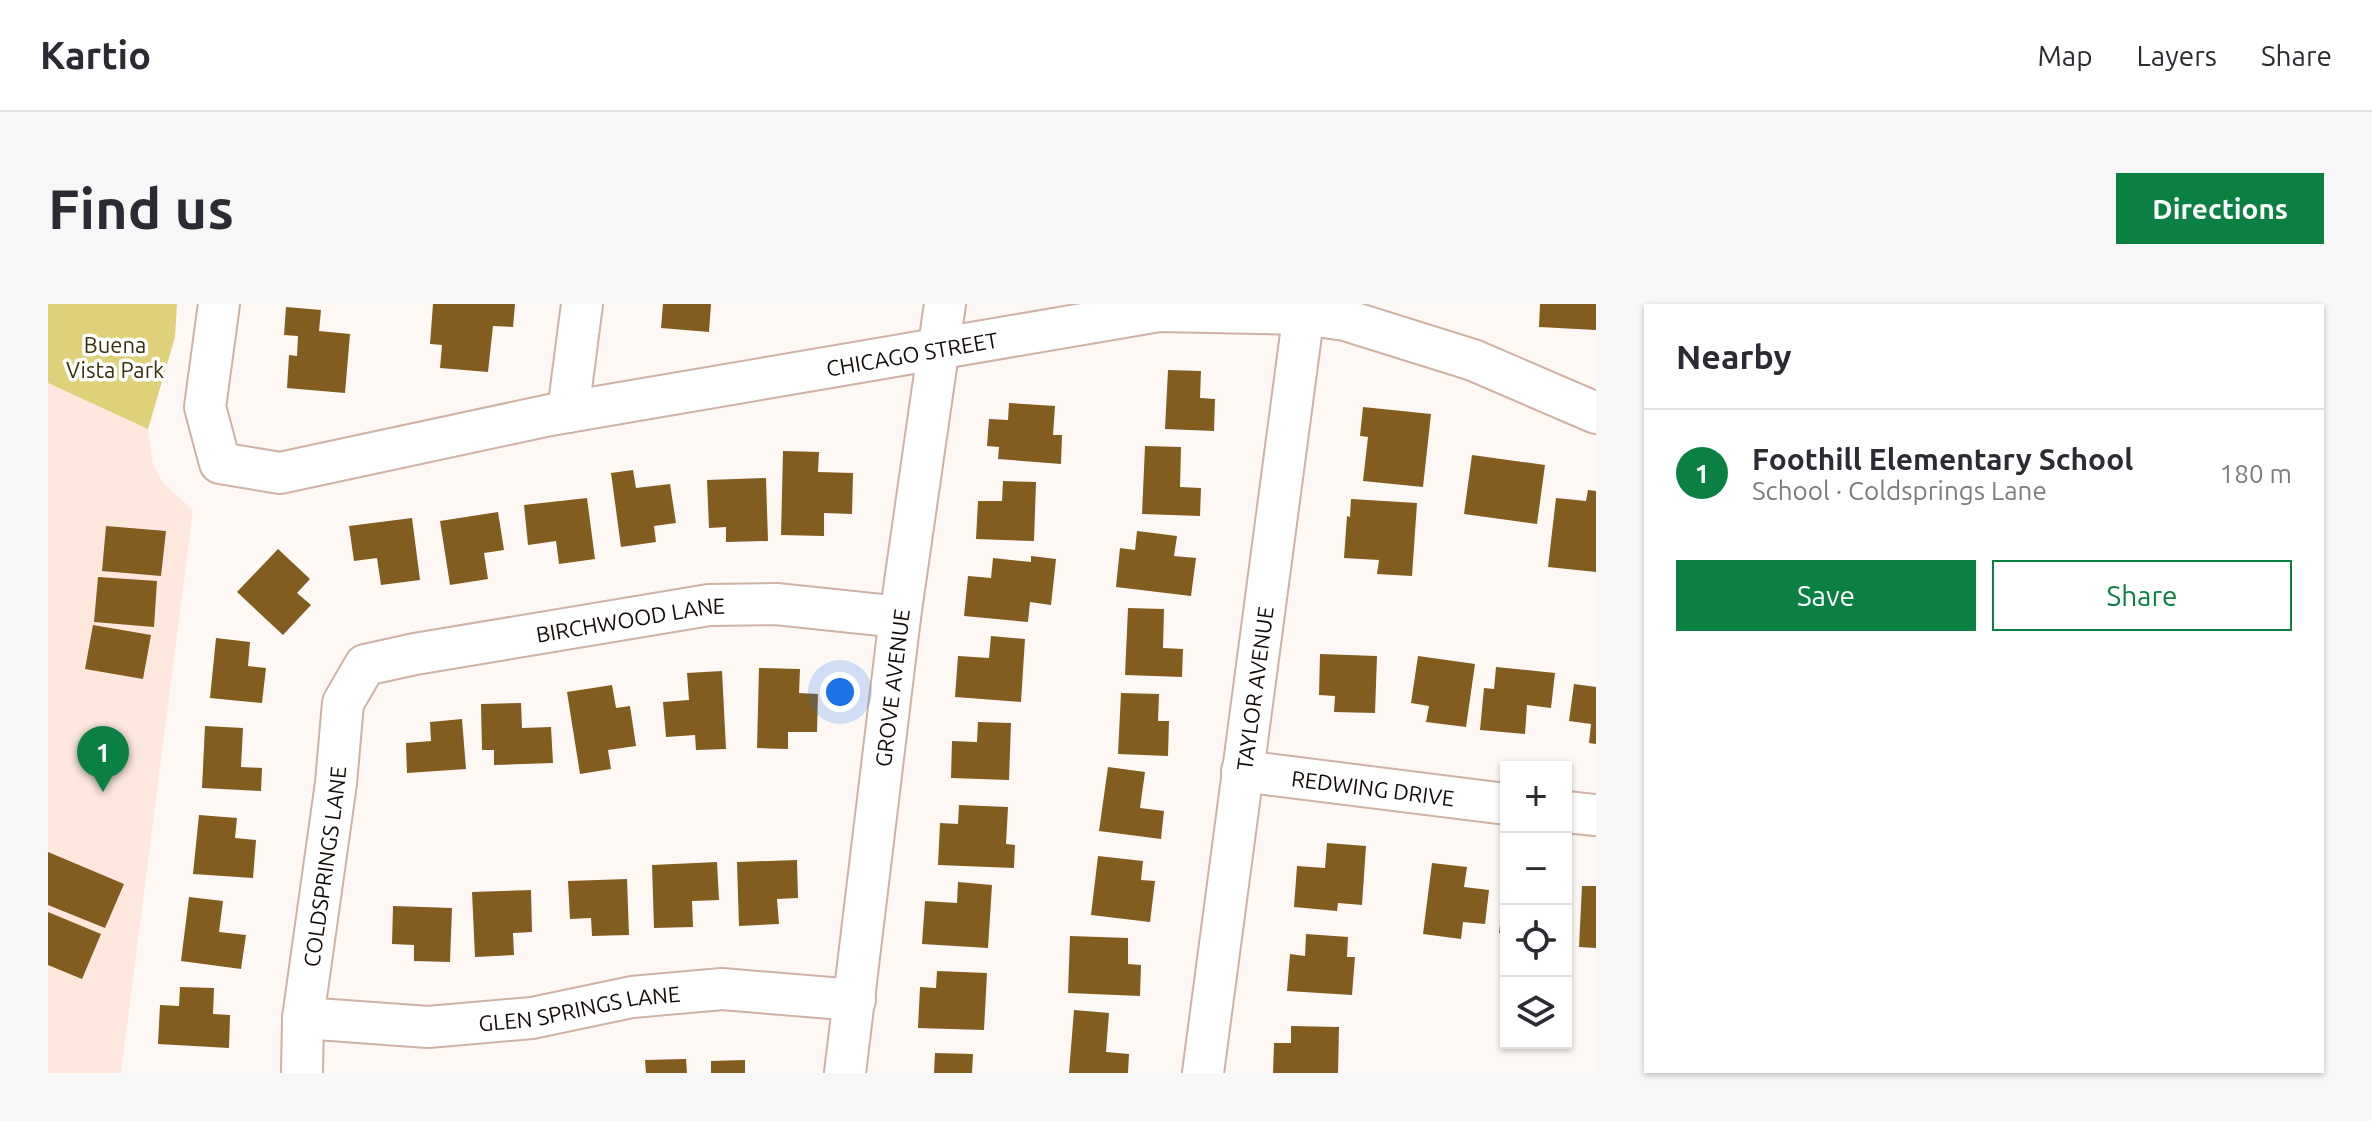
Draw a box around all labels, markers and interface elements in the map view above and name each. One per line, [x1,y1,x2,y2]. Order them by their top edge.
text: Kartio [40,34,151,76]
text: Map [2037,40,2093,71]
text: Layers [2137,40,2217,71]
text: Share [2261,40,2332,71]
button: Directions [2116,173,2324,244]
text: Find us [48,177,234,240]
street label: CHICAGO STREET [824,326,1000,380]
park label: Buena Vista Park [66,332,164,382]
text: Nearby [1676,337,1791,375]
text: Foothill Elementary School [1752,442,2133,476]
text: 1 [1695,459,1709,488]
text: 180 m [2220,459,2292,488]
text: School · Coldsprings Lane [1752,476,2047,505]
button: Save [1676,560,1976,631]
button: Share [1992,560,2292,631]
street label: BIRCHWOOD LANE [534,592,725,646]
street label: TAYLOR AVENUE [1231,605,1277,772]
street label: GROVE AVENUE [870,607,914,768]
your location [820,672,860,712]
pin: 1 [77,726,129,792]
map controls [1500,761,1572,1049]
button: + [1500,761,1572,833]
street label: COLDSPRINGS LANE [298,765,350,968]
street label: REDWING DRIVE [1290,765,1456,810]
button: − [1500,833,1572,905]
button: locate [1500,905,1572,977]
button: layers [1500,977,1572,1049]
street label: GLEN SPRINGS LANE [477,980,681,1035]

